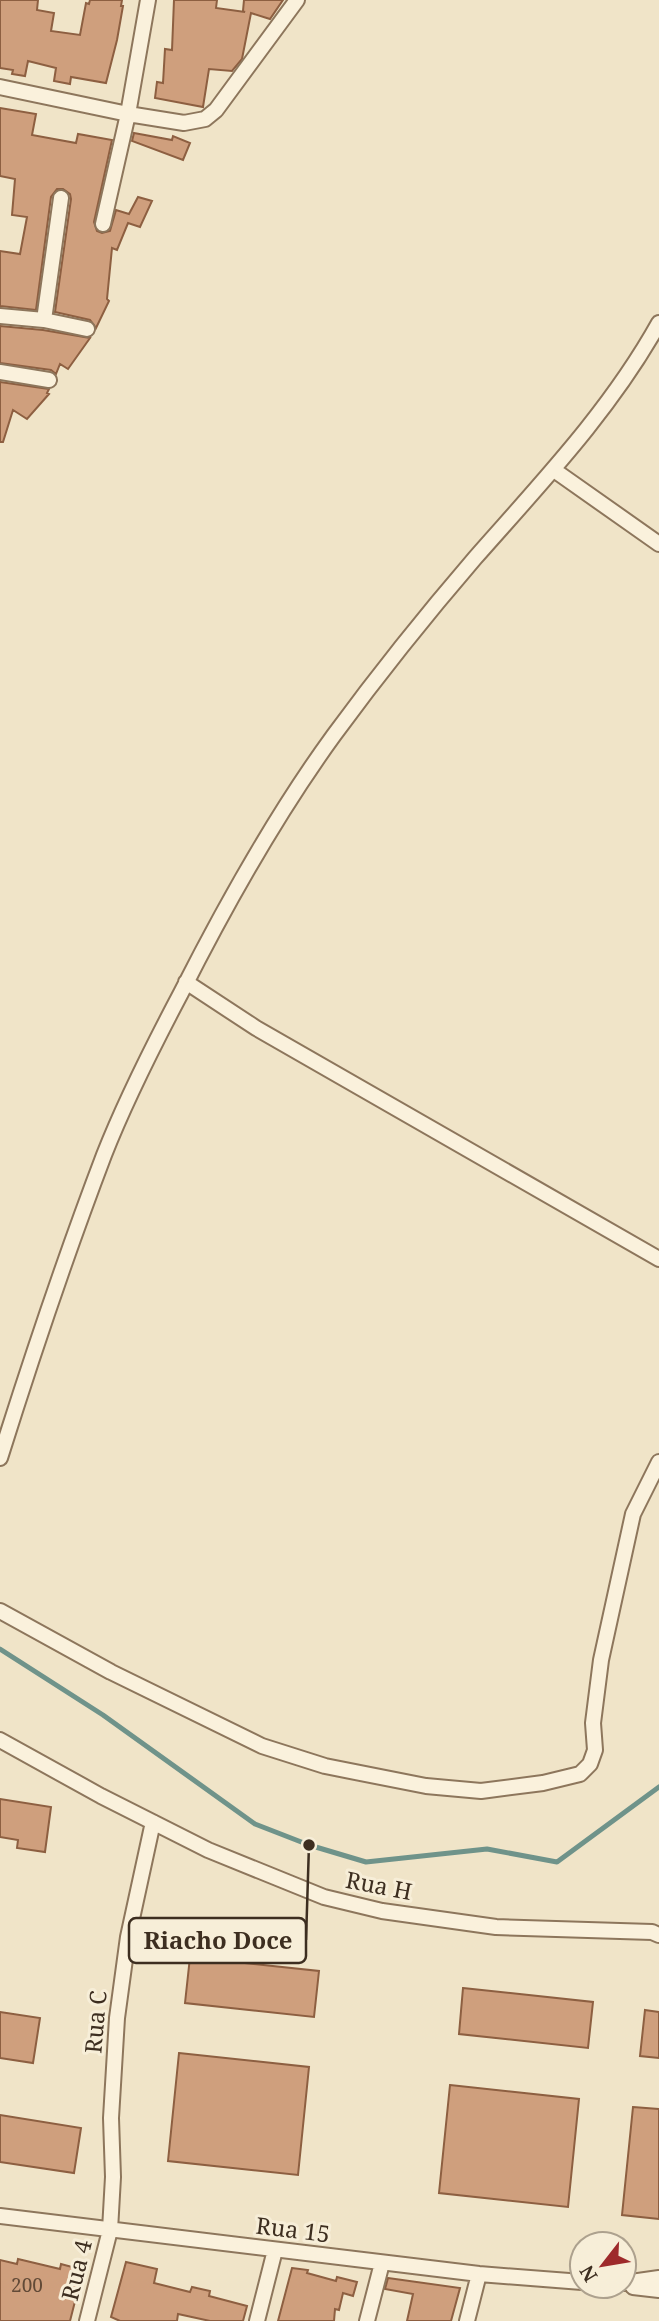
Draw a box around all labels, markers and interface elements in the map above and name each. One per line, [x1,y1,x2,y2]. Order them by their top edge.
street label: Rua H [343,1863,415,1907]
callout: Riacho Doce [129,1918,306,1963]
text: Riacho Doce [143,1923,293,1956]
street label: Rua C [76,1989,114,2055]
street label: Rua 15 [254,2209,332,2249]
north arrow [568,2230,638,2300]
street label: Rua 4 [53,2236,99,2304]
text: N [573,2261,603,2287]
house number: 200 [11,2272,43,2298]

